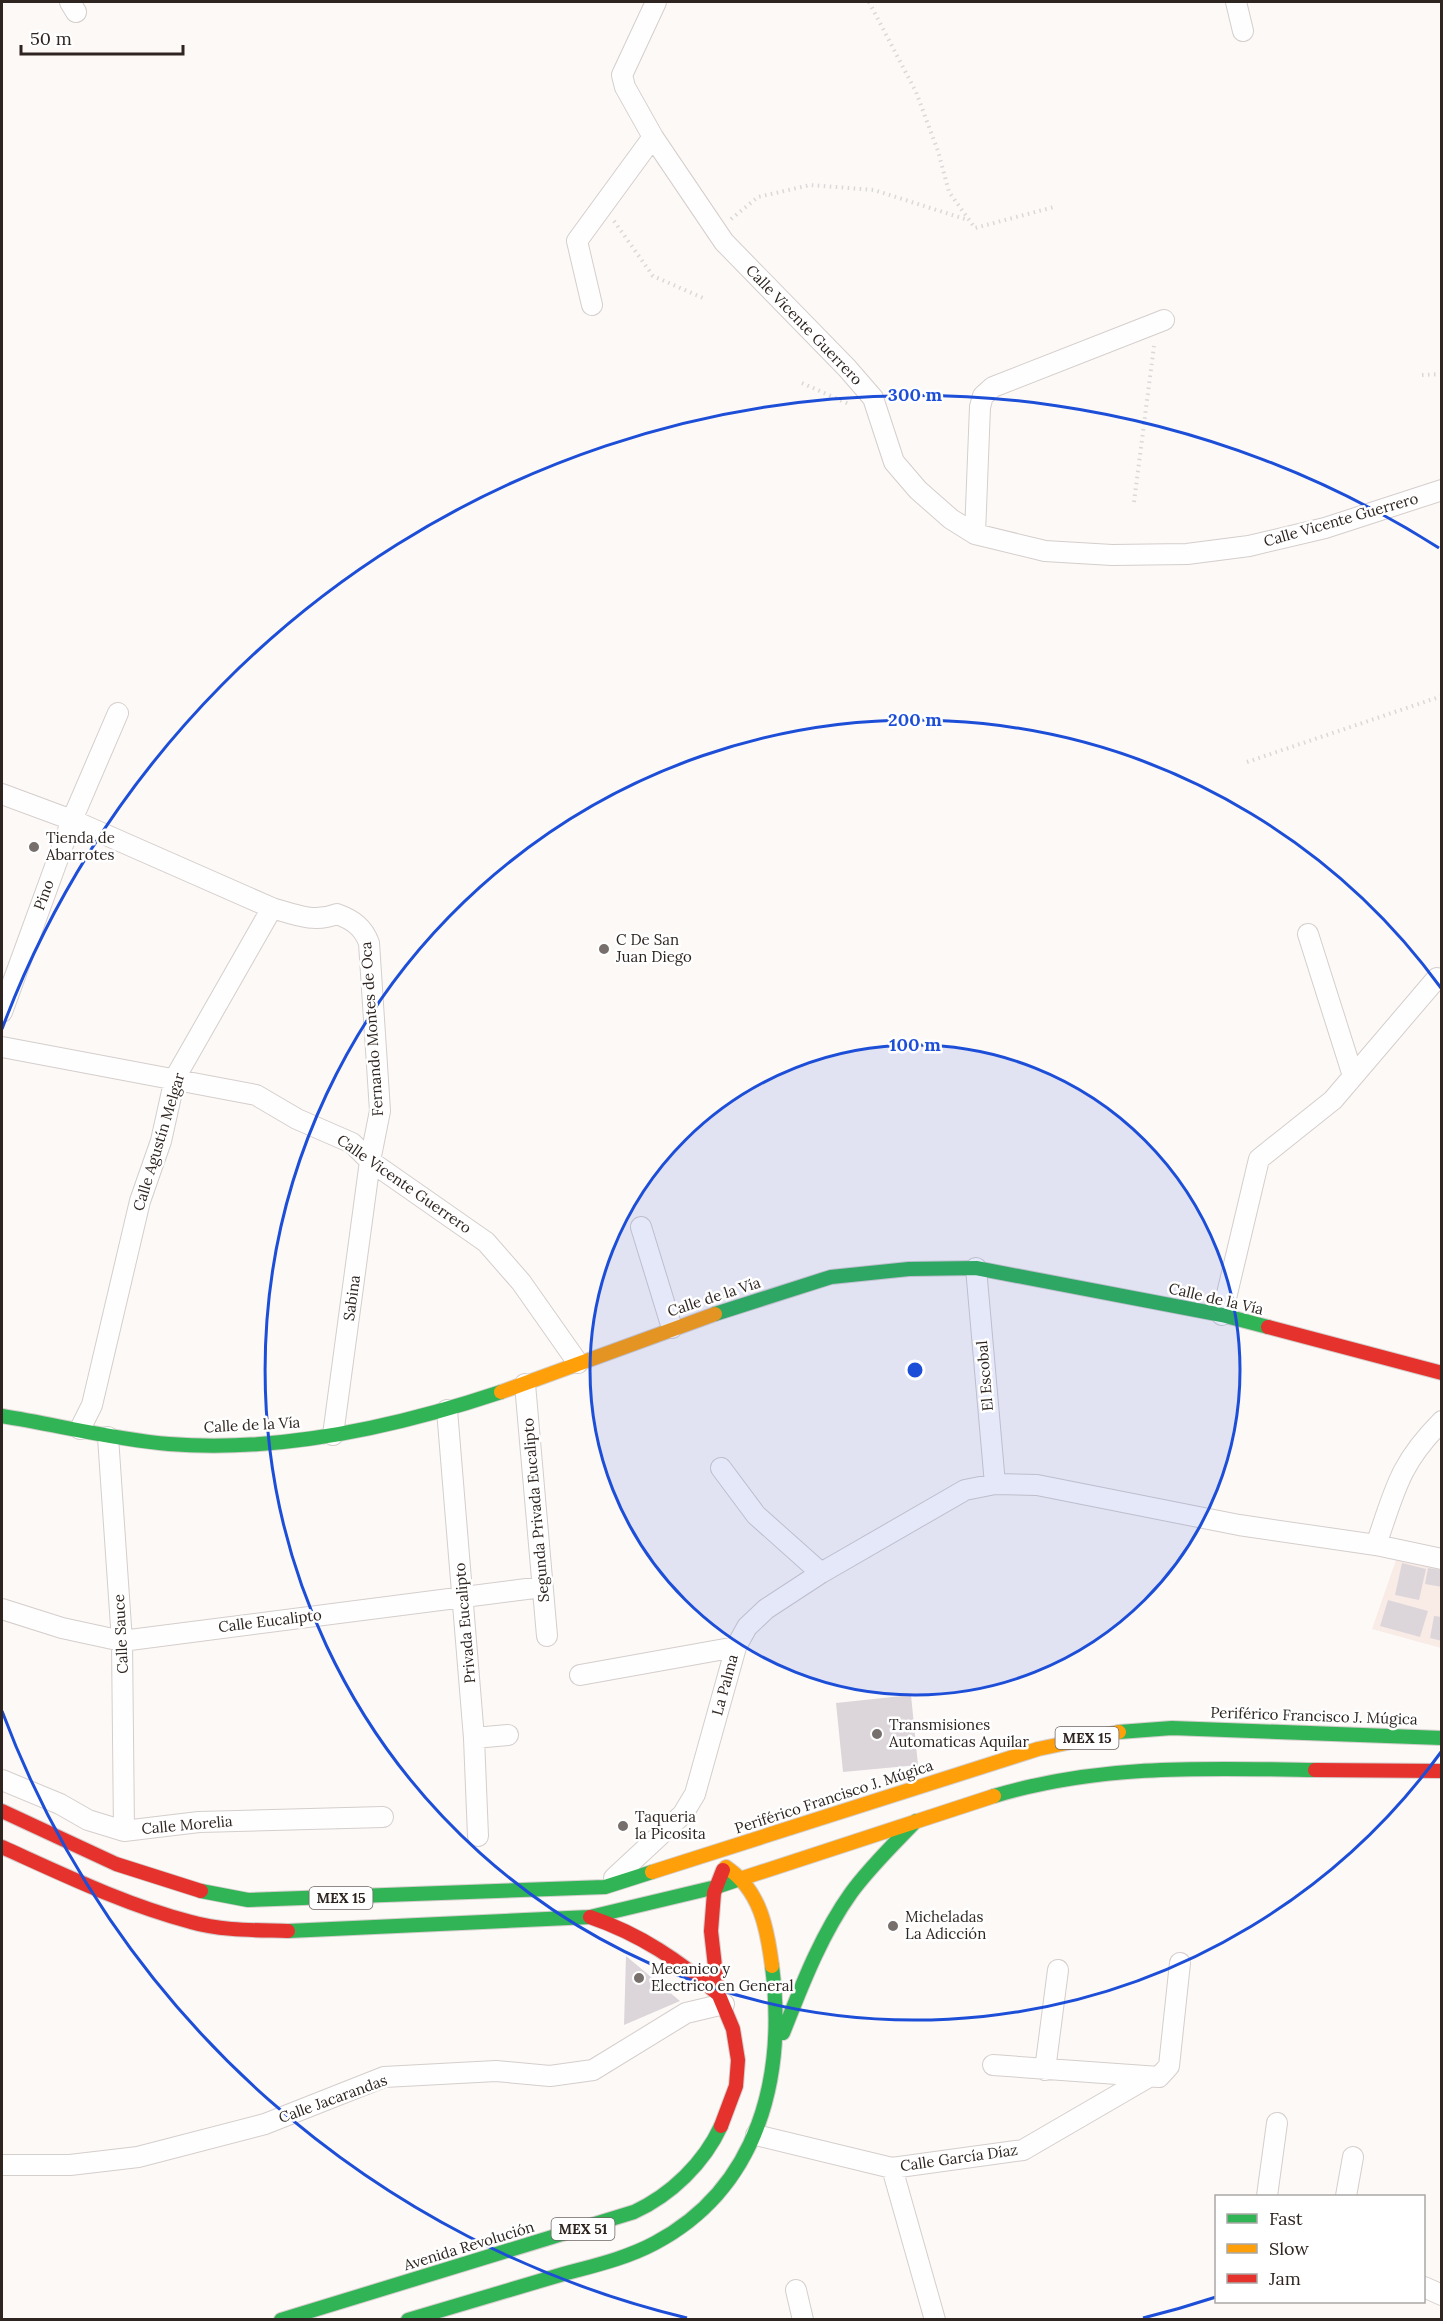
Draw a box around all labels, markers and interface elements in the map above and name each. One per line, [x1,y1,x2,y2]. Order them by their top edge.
scale bar [21,18,183,56]
text: 50 m [30,27,72,50]
street label: Calle Vicente Guerrero [742,261,867,389]
text: 300 m [888,383,943,406]
street label: Calle Vicente Guerrero [1261,488,1421,551]
text: 200 m [888,708,942,731]
place label: Tienda de Abarrotes [45,828,115,864]
marker: Tienda de Abarrotes [27,840,41,854]
street label: Pino [29,877,58,913]
place label: C De San Juan Diego [615,930,692,966]
street label: Fernando Montes de Oca [356,941,387,1117]
marker: C De San Juan Diego [597,942,611,956]
text: 100 m [889,1033,941,1056]
street label: Calle Agustín Melgar [128,1070,189,1213]
street label: Calle Vicente Guerrero [333,1130,475,1237]
street label: Calle de la Vía [665,1272,763,1321]
street label: Sabina [339,1274,364,1322]
street label: Calle de la Vía [1167,1278,1266,1319]
street label: El Escobal [972,1340,997,1412]
centre of rings [905,1360,925,1380]
street label: Calle de la Vía [203,1412,301,1437]
street label: Segunda Privada Eucalipto [518,1417,553,1603]
street label: Privada Eucalipto [450,1562,479,1684]
street label: Calle Sauce [109,1594,132,1674]
street label: Calle Eucalipto [217,1605,323,1636]
street label: La Palma [707,1652,742,1718]
street label: Periférico Francisco J. Múgica [1210,1702,1418,1729]
place label: Transmisiones Automaticas Aquilar [888,1715,1030,1751]
marker: Transmisiones Automaticas Aquilar [870,1727,884,1741]
road number: MEX 15 [1056,1727,1118,1749]
street label: Periférico Francisco J. Múgica [732,1755,936,1838]
place label: Taqueria la Picosita [635,1807,706,1843]
street label: Calle Morelia [141,1811,234,1838]
marker: Taqueria la Picosita [616,1819,630,1833]
road number: MEX 15 [310,1887,372,1909]
place label: Micheladas La Adicción [905,1907,986,1943]
marker: Micheladas La Adicción [886,1919,900,1933]
place label: Mecanico y Electrico en General [651,1959,794,1995]
marker: Mecanico y Electrico en General [632,1971,646,1985]
street label: Calle Jacarandas [276,2070,390,2127]
street label: Calle García Díaz [899,2140,1019,2175]
legend [1215,2195,1425,2303]
text: Fast [1269,2207,1303,2230]
street label: Avenida Revolución [400,2217,536,2275]
road number: MEX 51 [552,2218,614,2240]
text: Slow [1269,2237,1309,2260]
text: Jam [1268,2267,1301,2290]

